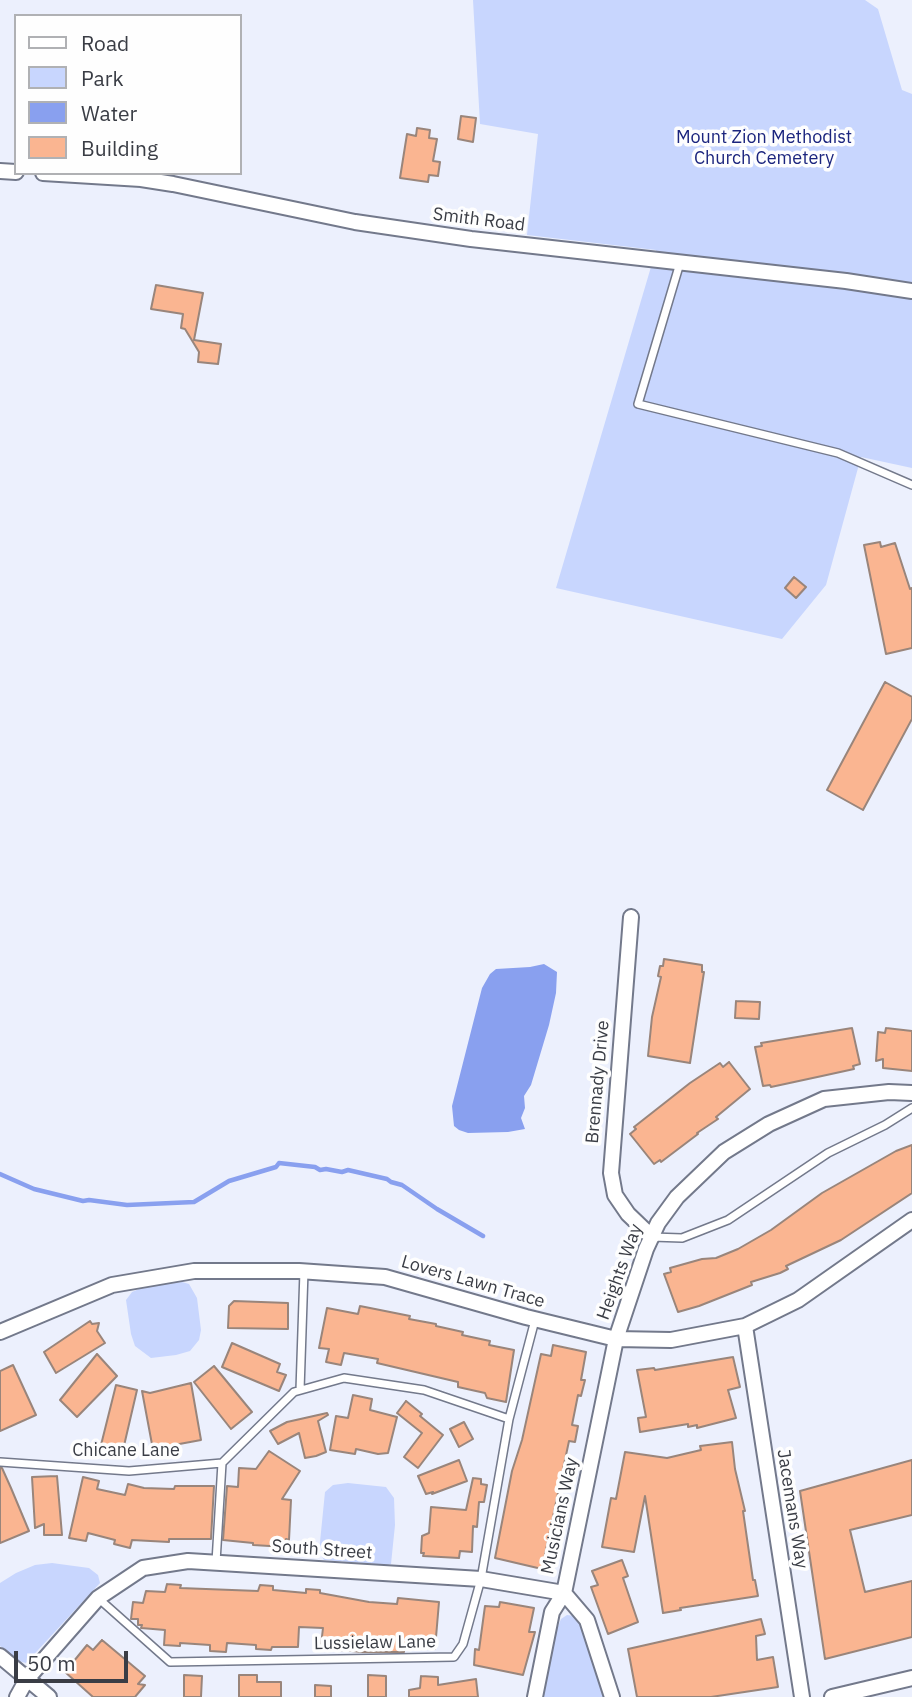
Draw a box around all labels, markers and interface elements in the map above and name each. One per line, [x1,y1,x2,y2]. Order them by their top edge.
legend [14,14,242,175]
text: Road [81,29,129,57]
text: Park [81,64,124,92]
text: Water [81,99,137,127]
park label: Mount Zion Methodist Church Cemetery [676,127,852,170]
text: Building [81,134,158,162]
street label: Smith Road [432,204,526,236]
street label: Brennady Drive [582,1019,614,1145]
street label: Heights Way [593,1221,647,1323]
street label: Lovers Lawn Trace [399,1251,547,1313]
street label: Chicane Lane [72,1440,180,1462]
street label: Jacemans Way [772,1448,812,1570]
street label: Musicians Way [537,1456,583,1576]
street label: South Street [271,1536,373,1564]
street label: Lussielaw Lane [314,1631,436,1655]
scale bar [18,1638,131,1682]
text: 50 m [27,1649,76,1677]

